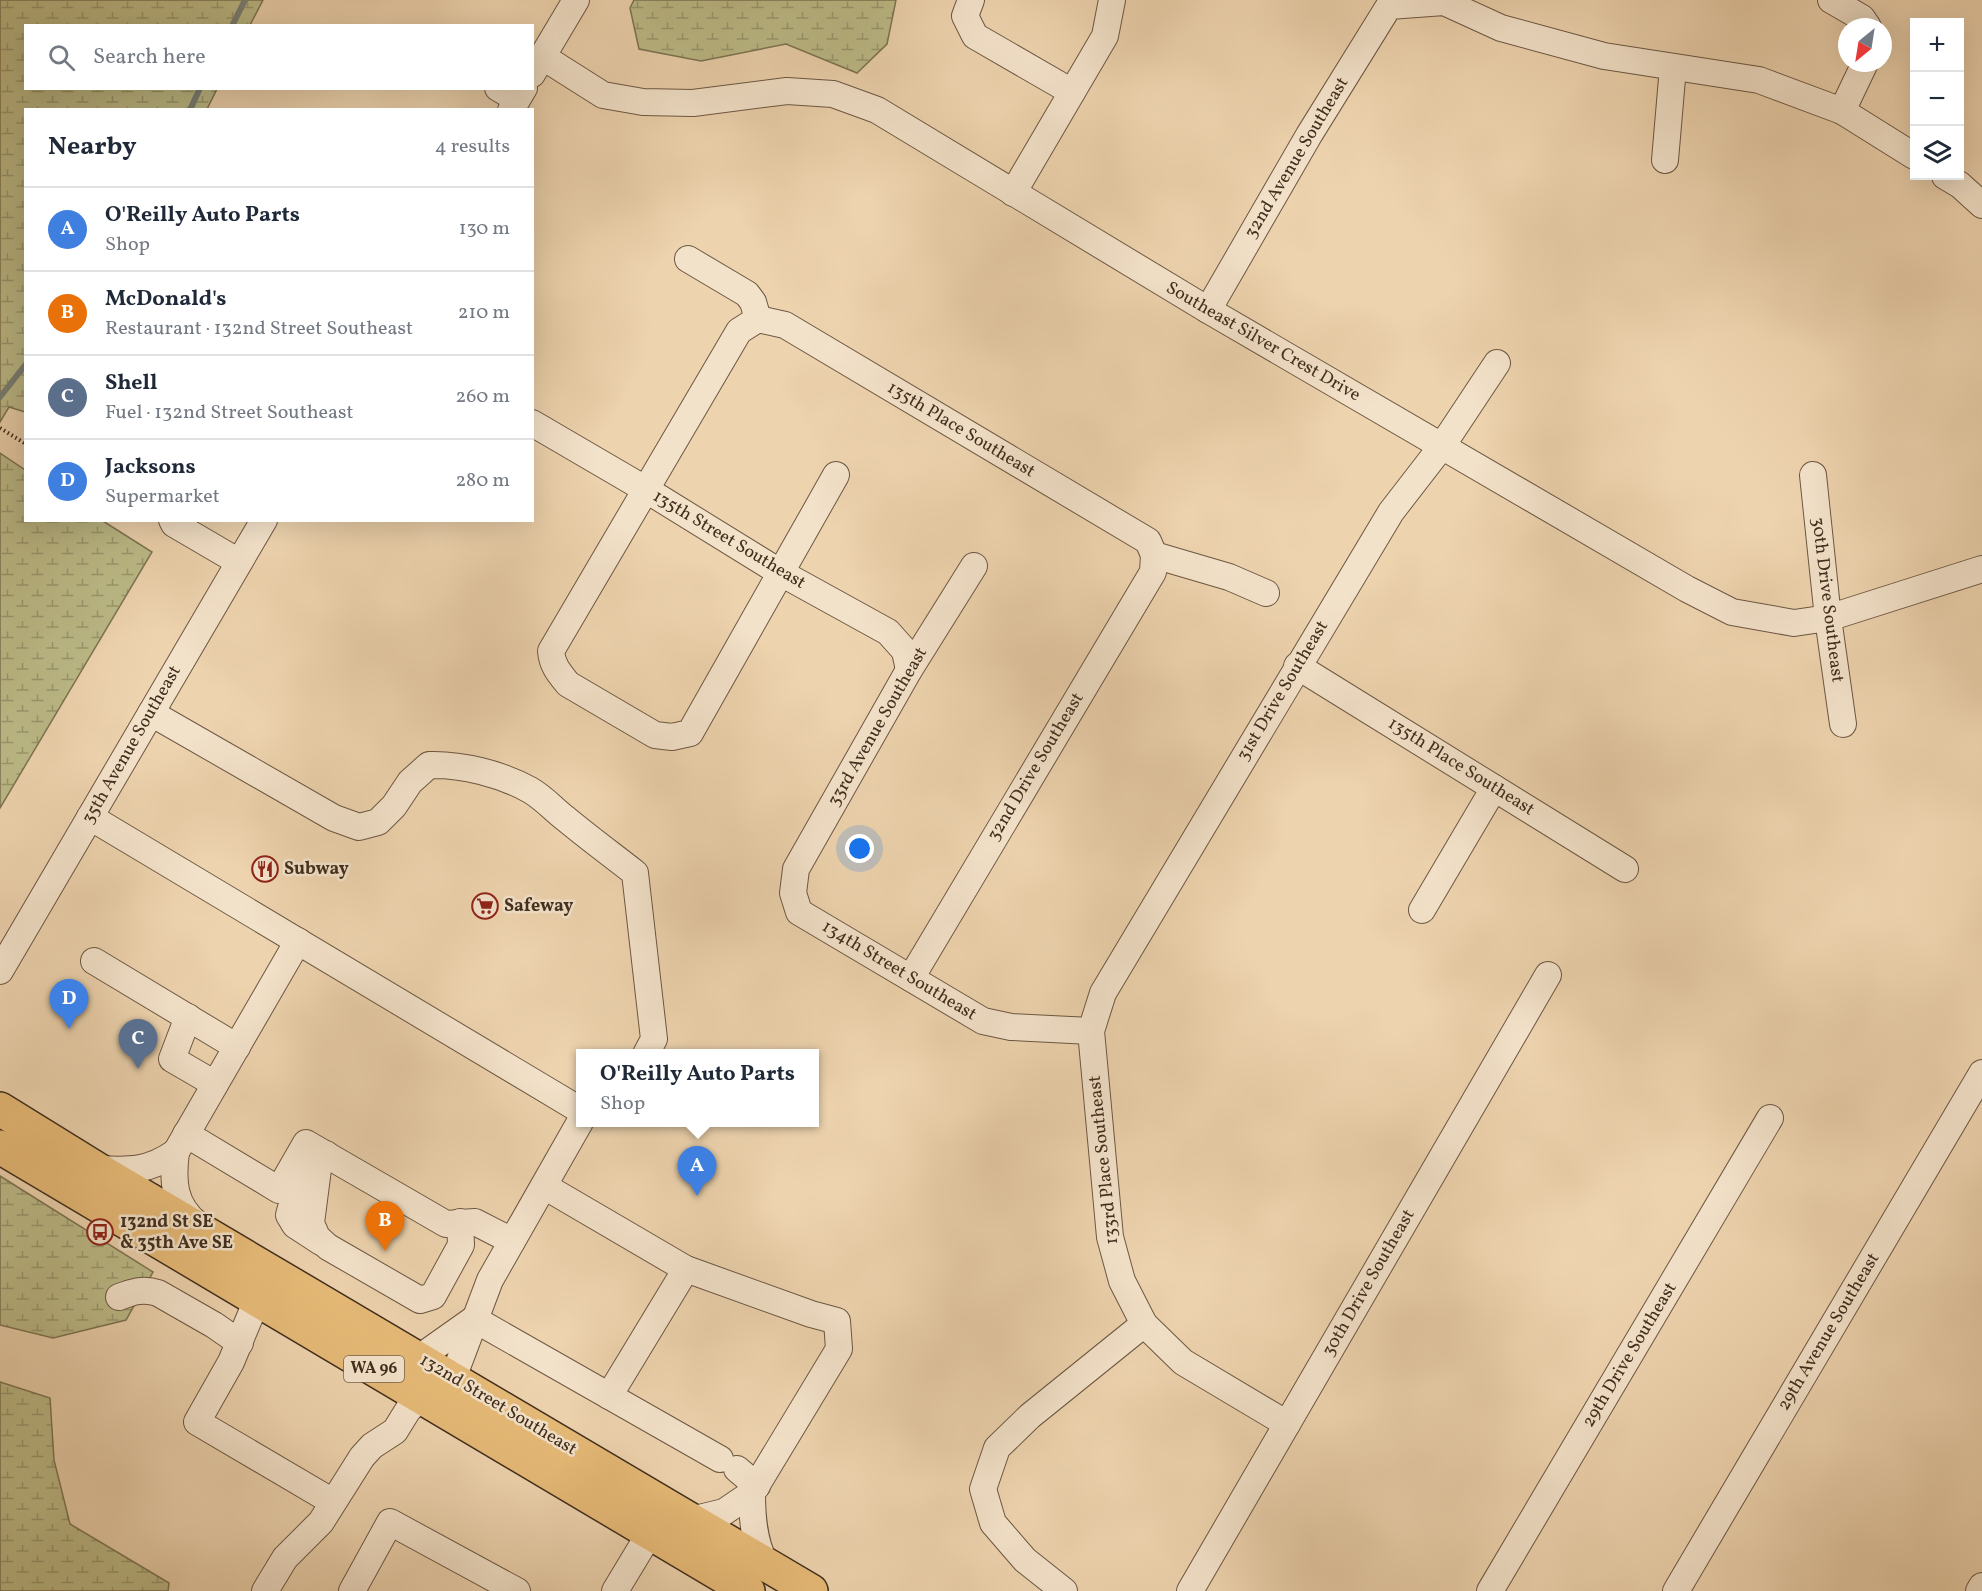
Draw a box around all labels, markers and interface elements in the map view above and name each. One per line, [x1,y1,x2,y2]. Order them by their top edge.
north arrow [1838,18,1892,72]
map controls [1910,18,1964,180]
button: + [1910,18,1964,72]
search box [24,24,534,90]
icon: search [45,41,78,74]
text: Search here [93,42,206,73]
button: − [1910,72,1964,126]
street label: 32nd Avenue Southeast [1239,73,1355,243]
button: layers [1910,126,1964,180]
text: Nearby [48,129,137,165]
text: 4 results [435,133,510,161]
text: O'Reilly Auto Parts [105,200,300,231]
text: A [60,215,75,243]
text: 130 m [459,215,510,243]
text: Shop [105,231,150,259]
street label: Southeast Silver Crest Drive [1161,276,1365,408]
text: McDonald's [105,284,226,315]
text: B [61,299,74,327]
text: 210 m [458,299,510,327]
text: Restaurant · 132nd Street Southeast [105,315,413,343]
text: Shell [105,368,157,399]
street label: 135th Place Southeast [882,376,1040,484]
text: C [61,383,74,411]
text: 260 m [455,383,510,411]
text: Fuel · 132nd Street Southeast [105,399,354,427]
text: Jacksons [105,452,196,483]
text: D [60,467,75,495]
text: 280 m [455,467,510,495]
text: Supermarket [105,483,220,511]
street label: 135th Street Southeast [648,484,810,596]
street label: 30th Drive Southeast [1804,516,1850,684]
street label: 31st Drive Southeast [1231,616,1335,766]
street label: 33rd Avenue Southeast [822,643,934,811]
street label: 35th Avenue Southeast [76,661,188,829]
street label: 32nd Drive Southeast [982,688,1090,846]
street label: 135th Place Southeast [1383,712,1539,822]
your location [845,834,874,863]
restaurant icon: Subway [250,854,280,884]
place label: Subway [284,857,349,882]
supermarket icon: Safeway [470,891,500,921]
place label: Safeway [504,894,573,919]
street label: 134th Street Southeast [817,915,981,1027]
pin: D [50,980,88,1029]
pin: C [118,1020,158,1069]
popup [576,1049,819,1127]
text: O'Reilly Auto Parts [600,1059,795,1090]
street label: 133rd Place Southeast [1083,1074,1125,1246]
text: Shop [600,1090,645,1118]
pin: A [678,1146,716,1196]
pin: B [366,1202,404,1251]
street label: 30th Drive Southeast [1317,1205,1421,1361]
place label: 132nd St SE & 35th Ave SE [120,1210,233,1256]
bus stop icon: 132nd St SE & 35th Ave SE [85,1217,115,1247]
street label: 29th Avenue Southeast [1772,1248,1886,1416]
street label: 29th Drive Southeast [1577,1278,1683,1432]
street label: 132nd Street Southeast [415,1348,581,1462]
road number: WA 96 [344,1356,404,1382]

